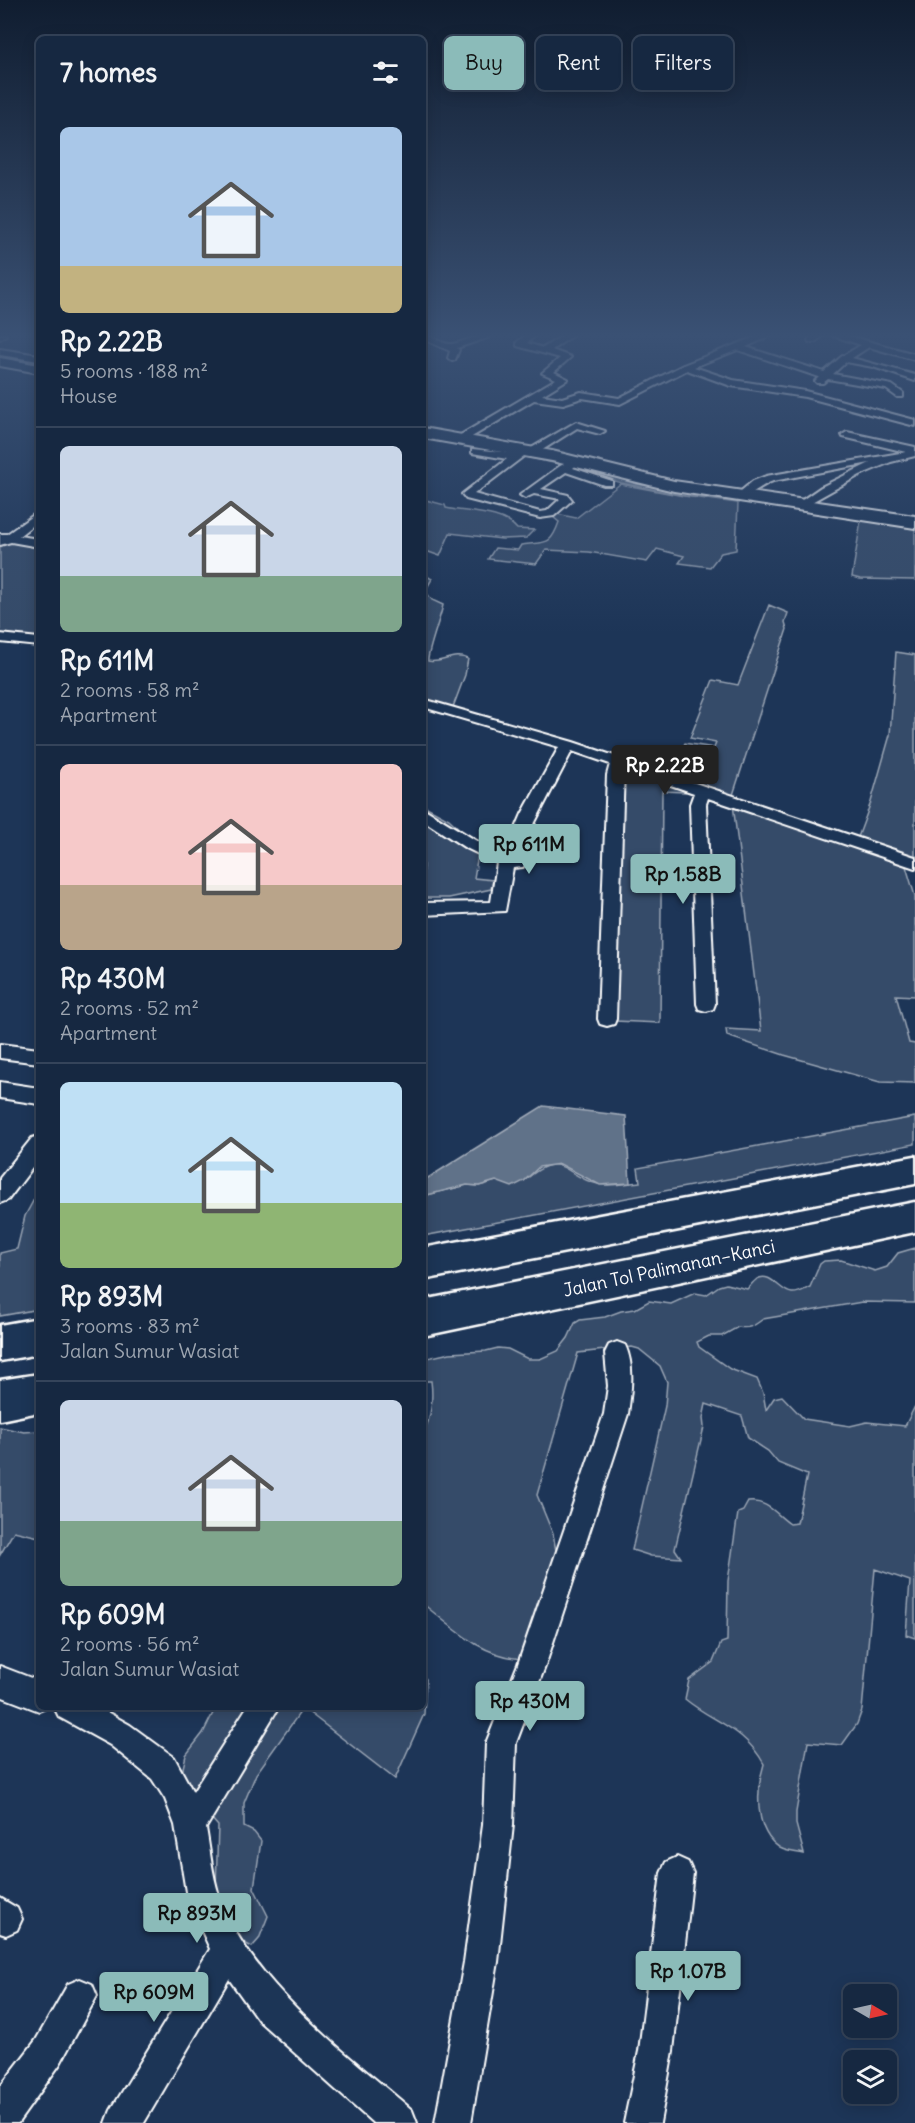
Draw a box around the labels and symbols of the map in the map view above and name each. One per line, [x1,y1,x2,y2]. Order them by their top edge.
pin: Rp 2.22B [603,745,727,796]
pin: Rp 611M [474,824,584,875]
pin: Rp 1.58B [621,854,745,905]
street label: Jalan Tol Palimanan–Kanci [561,1234,777,1302]
pin: Rp 430M [475,1681,585,1732]
pin: Rp 893M [142,1893,252,1944]
pin: Rp 1.07B [626,1951,750,2002]
pin: Rp 609M [99,1972,209,2023]
north arrow [843,1984,897,2038]

